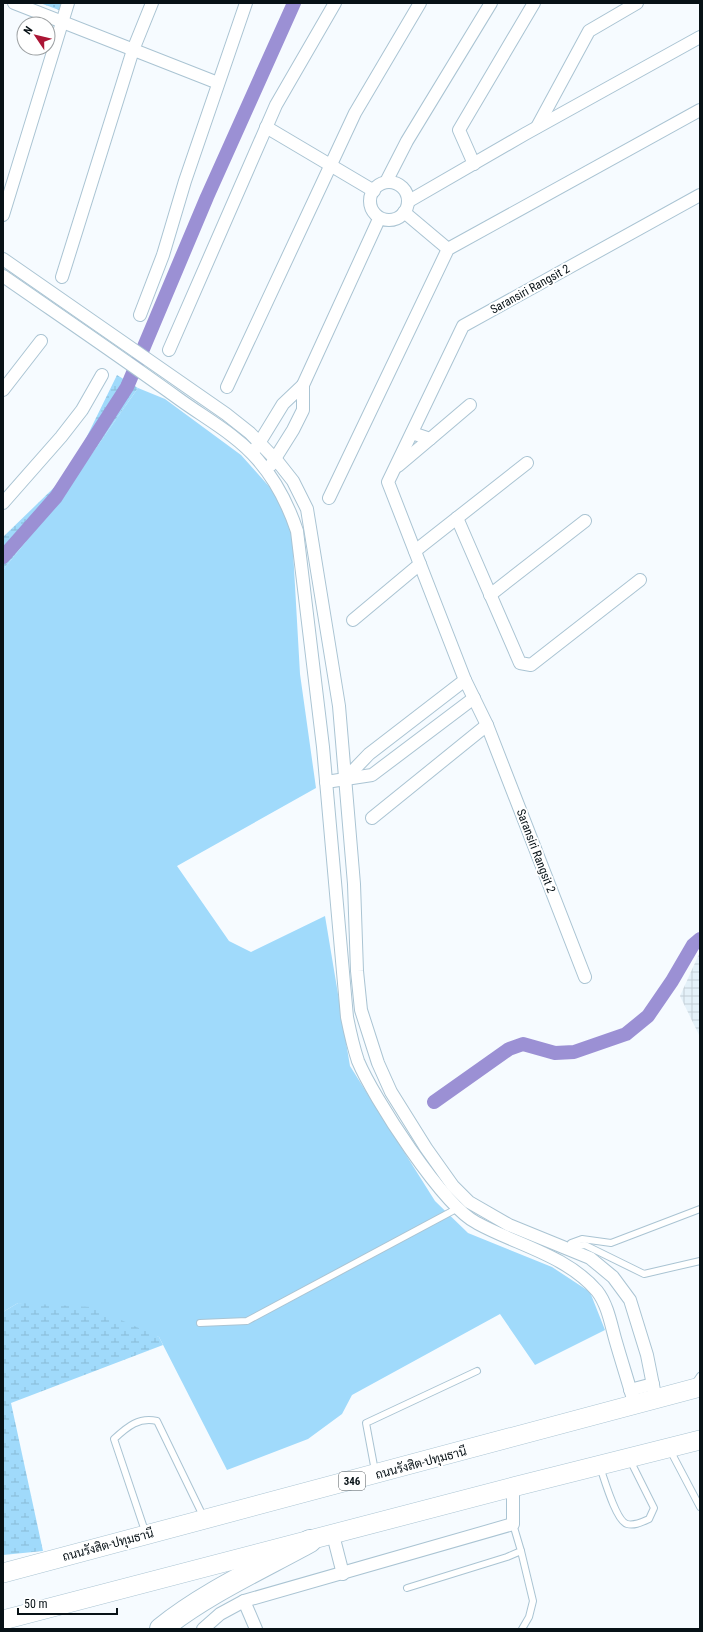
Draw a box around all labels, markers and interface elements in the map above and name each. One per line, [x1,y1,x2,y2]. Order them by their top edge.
north arrow [16,16,56,56]
text: N [21,24,36,37]
street label: Saransiri Rangsit 2 [488,261,572,317]
street label: Saransiri Rangsit 2 [514,807,558,895]
street label: ถนนรังสิต-ปทุมธานี [374,1443,469,1484]
road number: 346 [339,1472,365,1490]
street label: ถนนรังสิต-ปทุมธานี [61,1525,156,1566]
scale bar [18,1590,117,1616]
text: 50 m [24,1597,48,1611]

